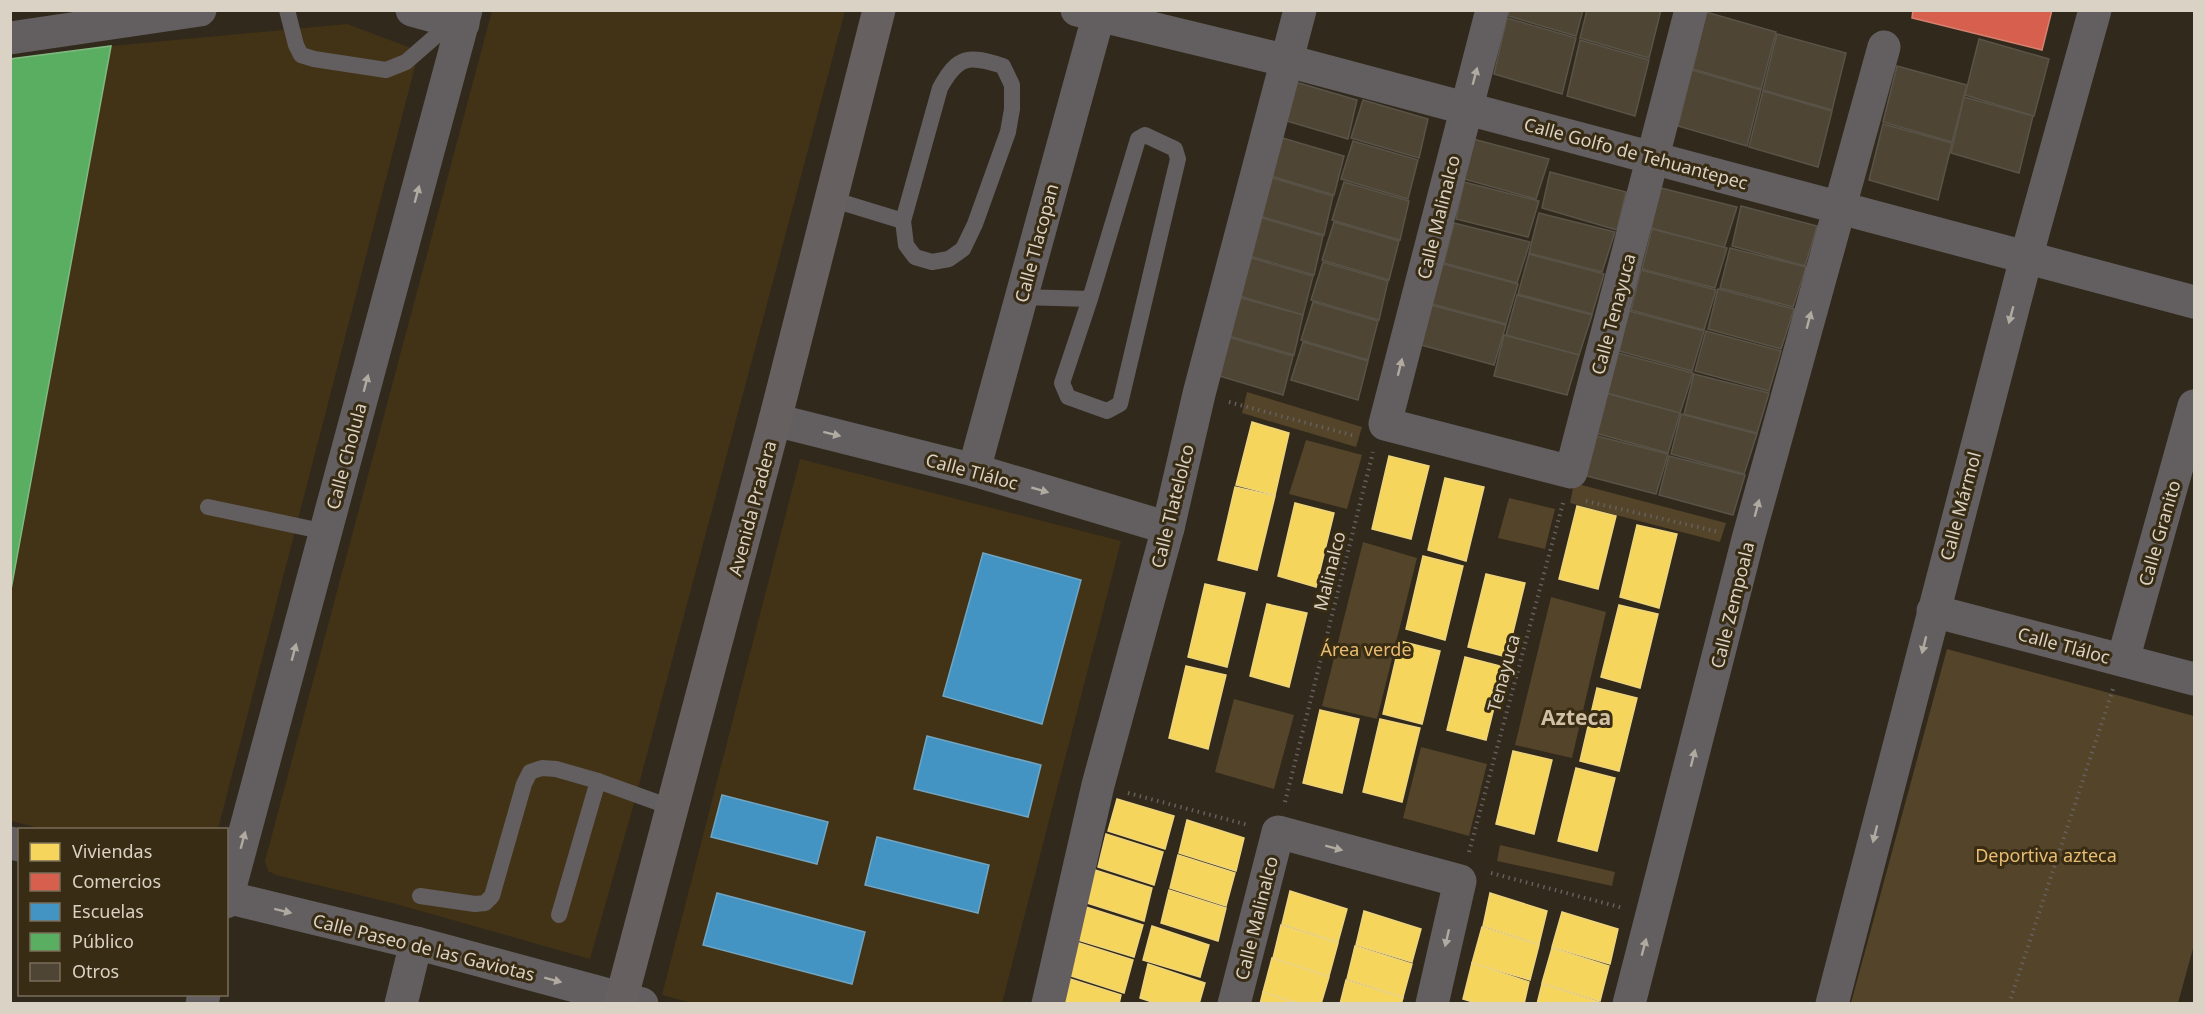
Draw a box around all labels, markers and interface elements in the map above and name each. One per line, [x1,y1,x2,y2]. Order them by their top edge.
one-way arrow [1470,67,1480,86]
street label: Calle Golfo de Tehuantepec [1521,112,1751,195]
street label: Calle Malinalco [1411,153,1465,281]
street label: Calle Tlacopan [1009,181,1063,305]
one-way arrow [413,185,422,203]
street label: Calle Tenayuca [1585,251,1641,377]
one-way arrow [2005,305,2015,324]
one-way arrow [1805,311,1814,329]
one-way arrow [1396,358,1405,376]
one-way arrow [362,374,371,392]
street label: Calle Cholula [320,400,372,512]
one-way arrow [823,430,841,439]
street label: Avenida Pradera [722,438,782,578]
street label: Calle Tlatelolco [1145,442,1199,570]
street label: Calle Tláloc [923,447,1021,495]
street label: Calle Mármol [1934,449,1986,563]
street label: Calle Granito [2132,477,2186,589]
one-way arrow [1031,486,1049,495]
one-way arrow [1753,499,1762,517]
street label: Malinalco [1308,529,1350,613]
street label: Calle Zempoala [1705,539,1759,671]
street label: Calle Tláloc [2015,621,2113,669]
street label: Tenayuca [1481,632,1525,714]
one-way arrow [1919,636,1929,655]
park label: Área verde [1320,637,1412,661]
one-way arrow [289,643,299,661]
district label: Azteca [1541,703,1611,731]
one-way arrow [1688,749,1698,767]
one-way arrow [1870,825,1880,843]
legend [18,828,228,996]
one-way arrow [239,831,248,849]
text: Viviendas [72,839,152,863]
one-way arrow [1325,843,1343,853]
park label: Deportiva azteca [1975,843,2117,867]
street label: Calle Malinalco [1229,854,1283,982]
text: Comercios [72,869,161,893]
text: Escuelas [72,899,144,923]
one-way arrow [274,906,292,916]
street label: Calle Paseo de las Gaviotas [310,908,538,986]
text: Público [72,929,134,953]
one-way arrow [1442,929,1451,948]
one-way arrow [1640,938,1650,956]
text: Otros [72,959,119,983]
one-way arrow [545,976,563,985]

